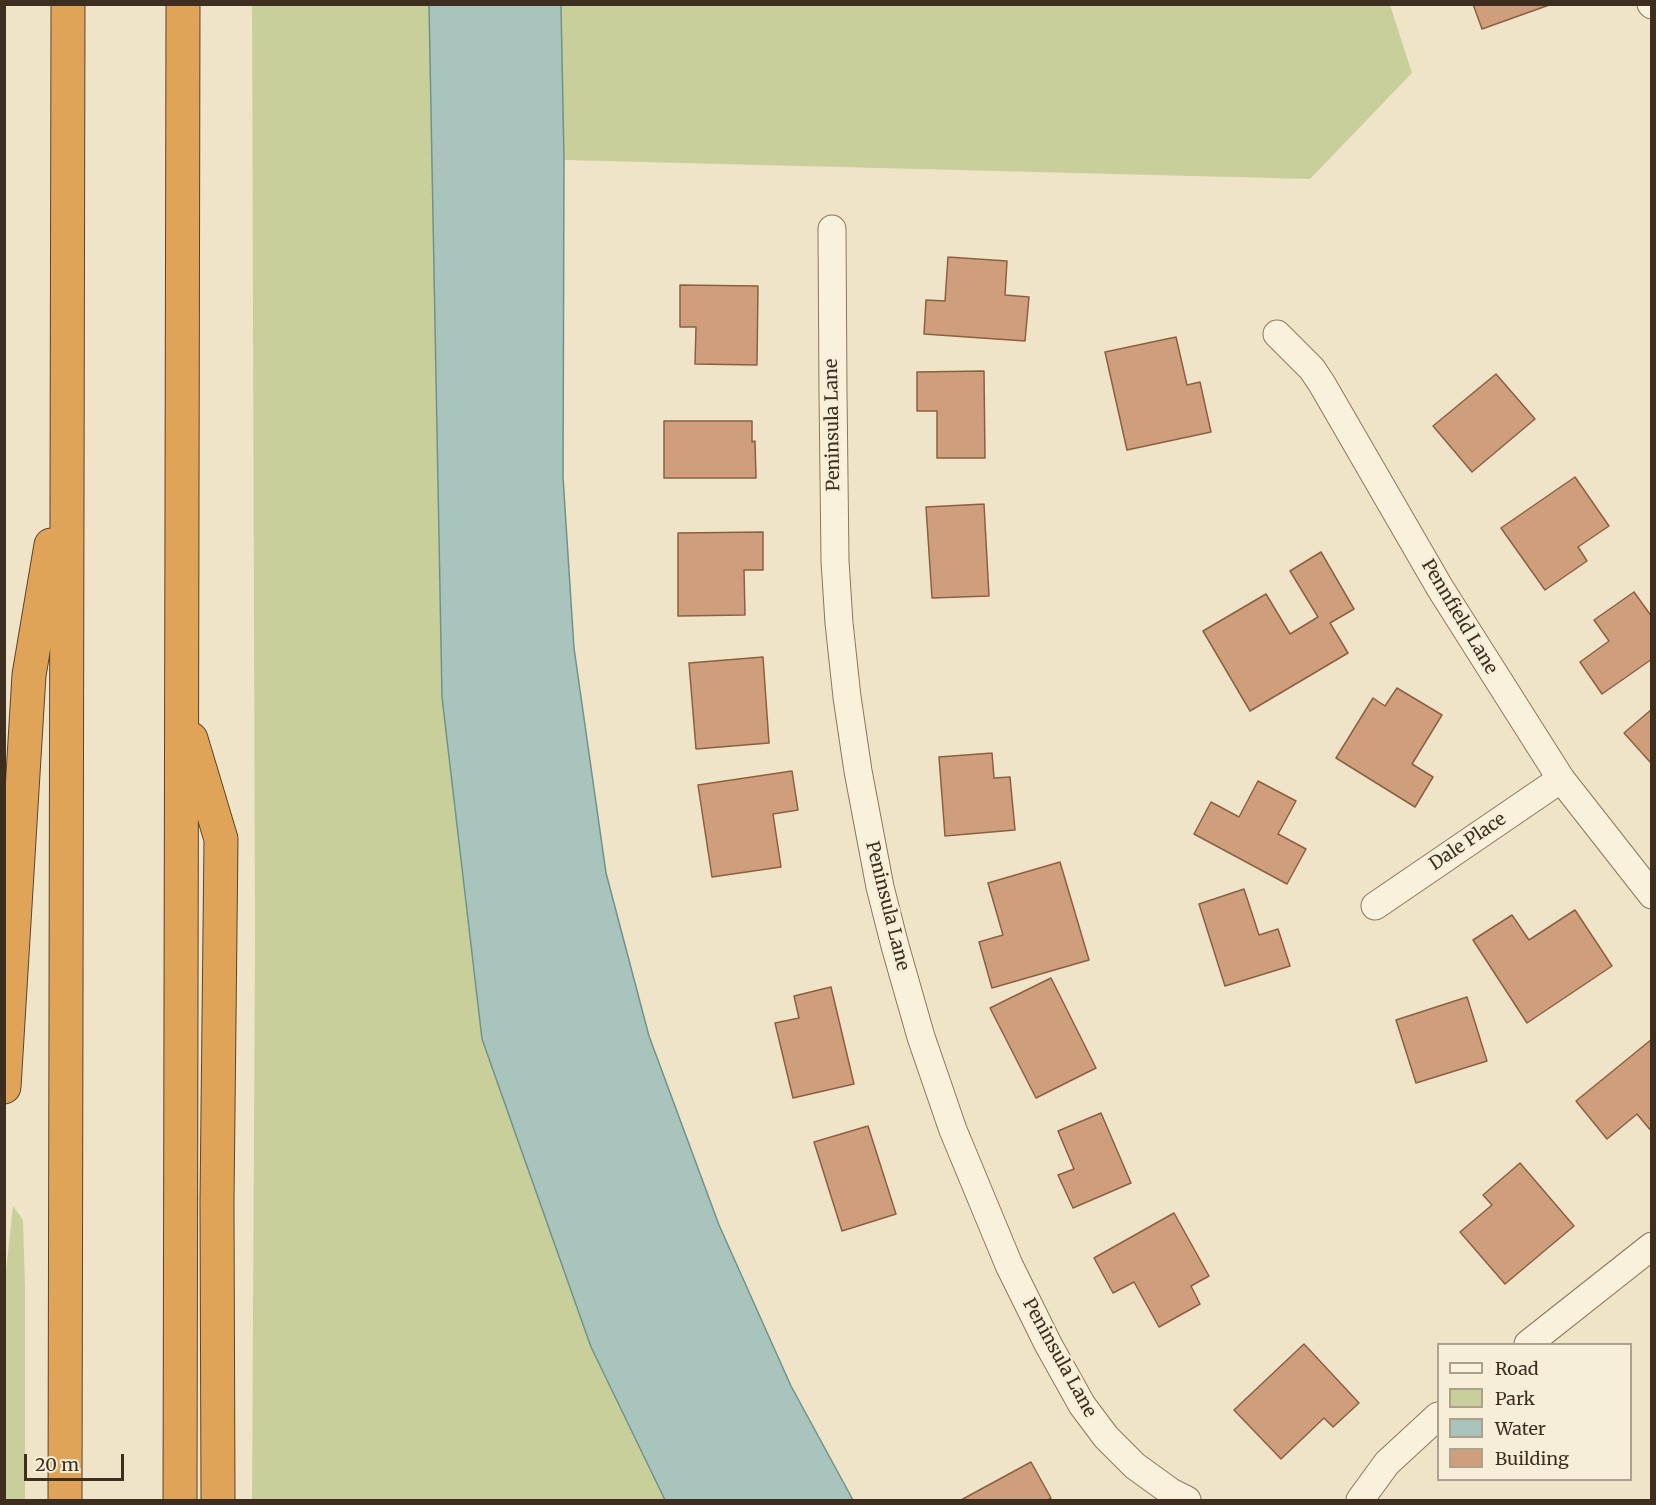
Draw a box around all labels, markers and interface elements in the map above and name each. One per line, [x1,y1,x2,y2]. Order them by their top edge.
street label: Peninsula Lane [821,359,845,491]
street label: Pennfield Lane [1416,556,1502,678]
street label: Dale Place [1426,809,1510,875]
street label: Peninsula Lane [860,839,914,973]
street label: Peninsula Lane [1017,1295,1101,1421]
legend [1437,1343,1632,1481]
text: Road [1495,1357,1539,1380]
text: Park [1495,1387,1535,1410]
text: Water [1495,1417,1546,1440]
scale bar [27,1442,128,1480]
text: Building [1495,1447,1569,1470]
text: 20 m [35,1453,79,1476]

